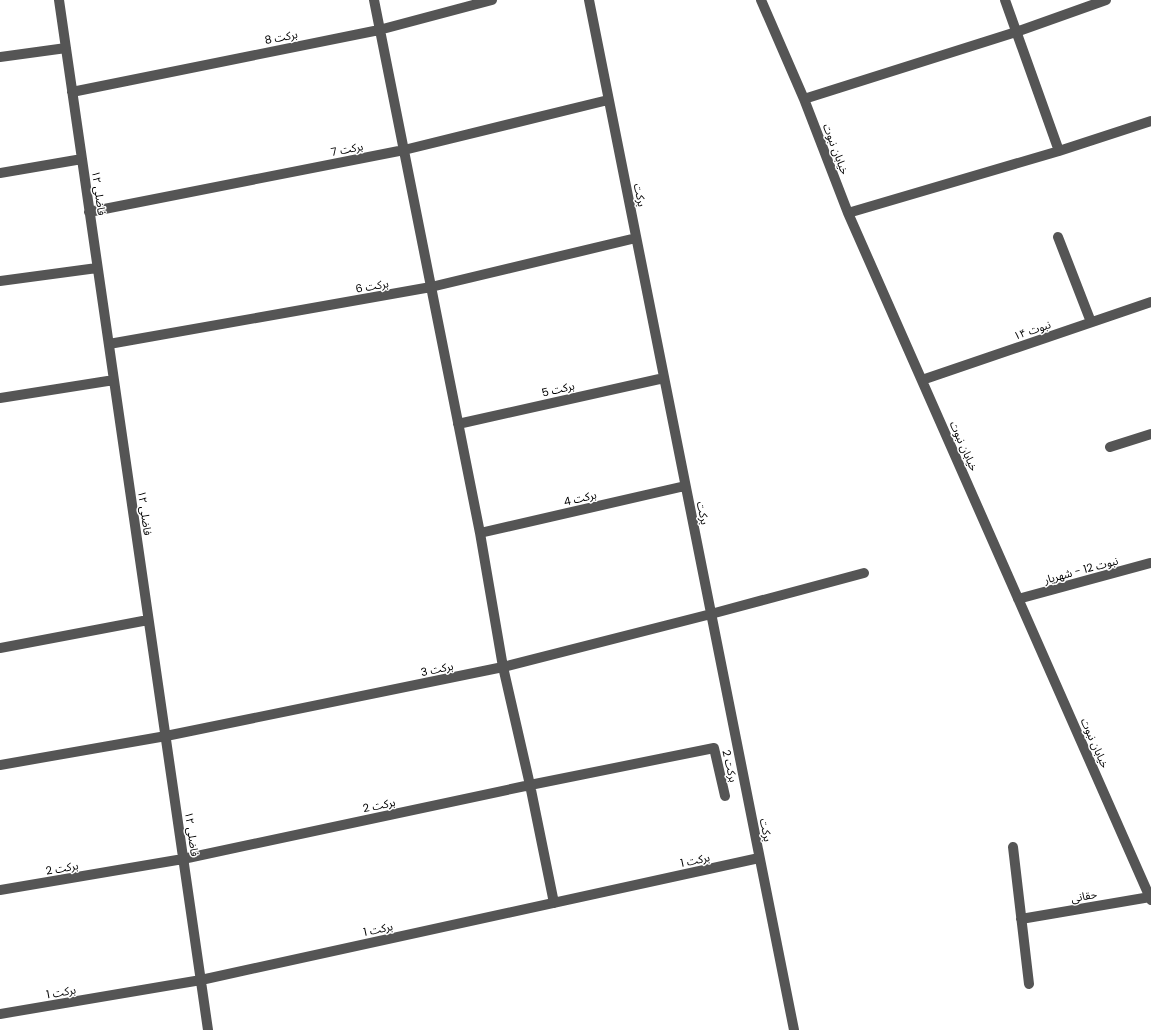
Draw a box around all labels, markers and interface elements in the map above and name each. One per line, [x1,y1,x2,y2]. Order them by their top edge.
street label: برکت 8 [263,26,299,48]
street label: خیابان نبوت [819,121,853,177]
street label: برکت 7 [330,138,364,160]
street label: فاضلی ۱۲ [88,170,110,216]
street label: برکت [630,182,650,208]
street label: برکت 6 [354,275,390,297]
street label: نبوت ۱۴ [1011,316,1053,344]
street label: برکت 5 [540,377,576,401]
street label: خیابان نبوت [946,418,982,474]
street label: برکت 4 [562,486,598,510]
street label: فاضلی ۱۲ [134,490,156,536]
street label: برکت [693,500,713,526]
street label: نبوت 12 - شهریار [1041,552,1120,588]
street label: برکت 3 [419,658,455,680]
street label: خیابان نبوت [1077,715,1113,771]
street label: برکت 2 [718,748,742,784]
street label: برکت 2 [361,794,397,816]
street label: فاضلی ۱۲ [181,811,203,857]
street label: برکت [756,817,776,843]
street label: برکت 1 [679,849,711,871]
street label: برکت 2 [45,857,80,879]
street label: حقانی [1070,886,1099,906]
street label: برکت 1 [362,918,394,940]
street label: برکت 1 [45,982,77,1002]

